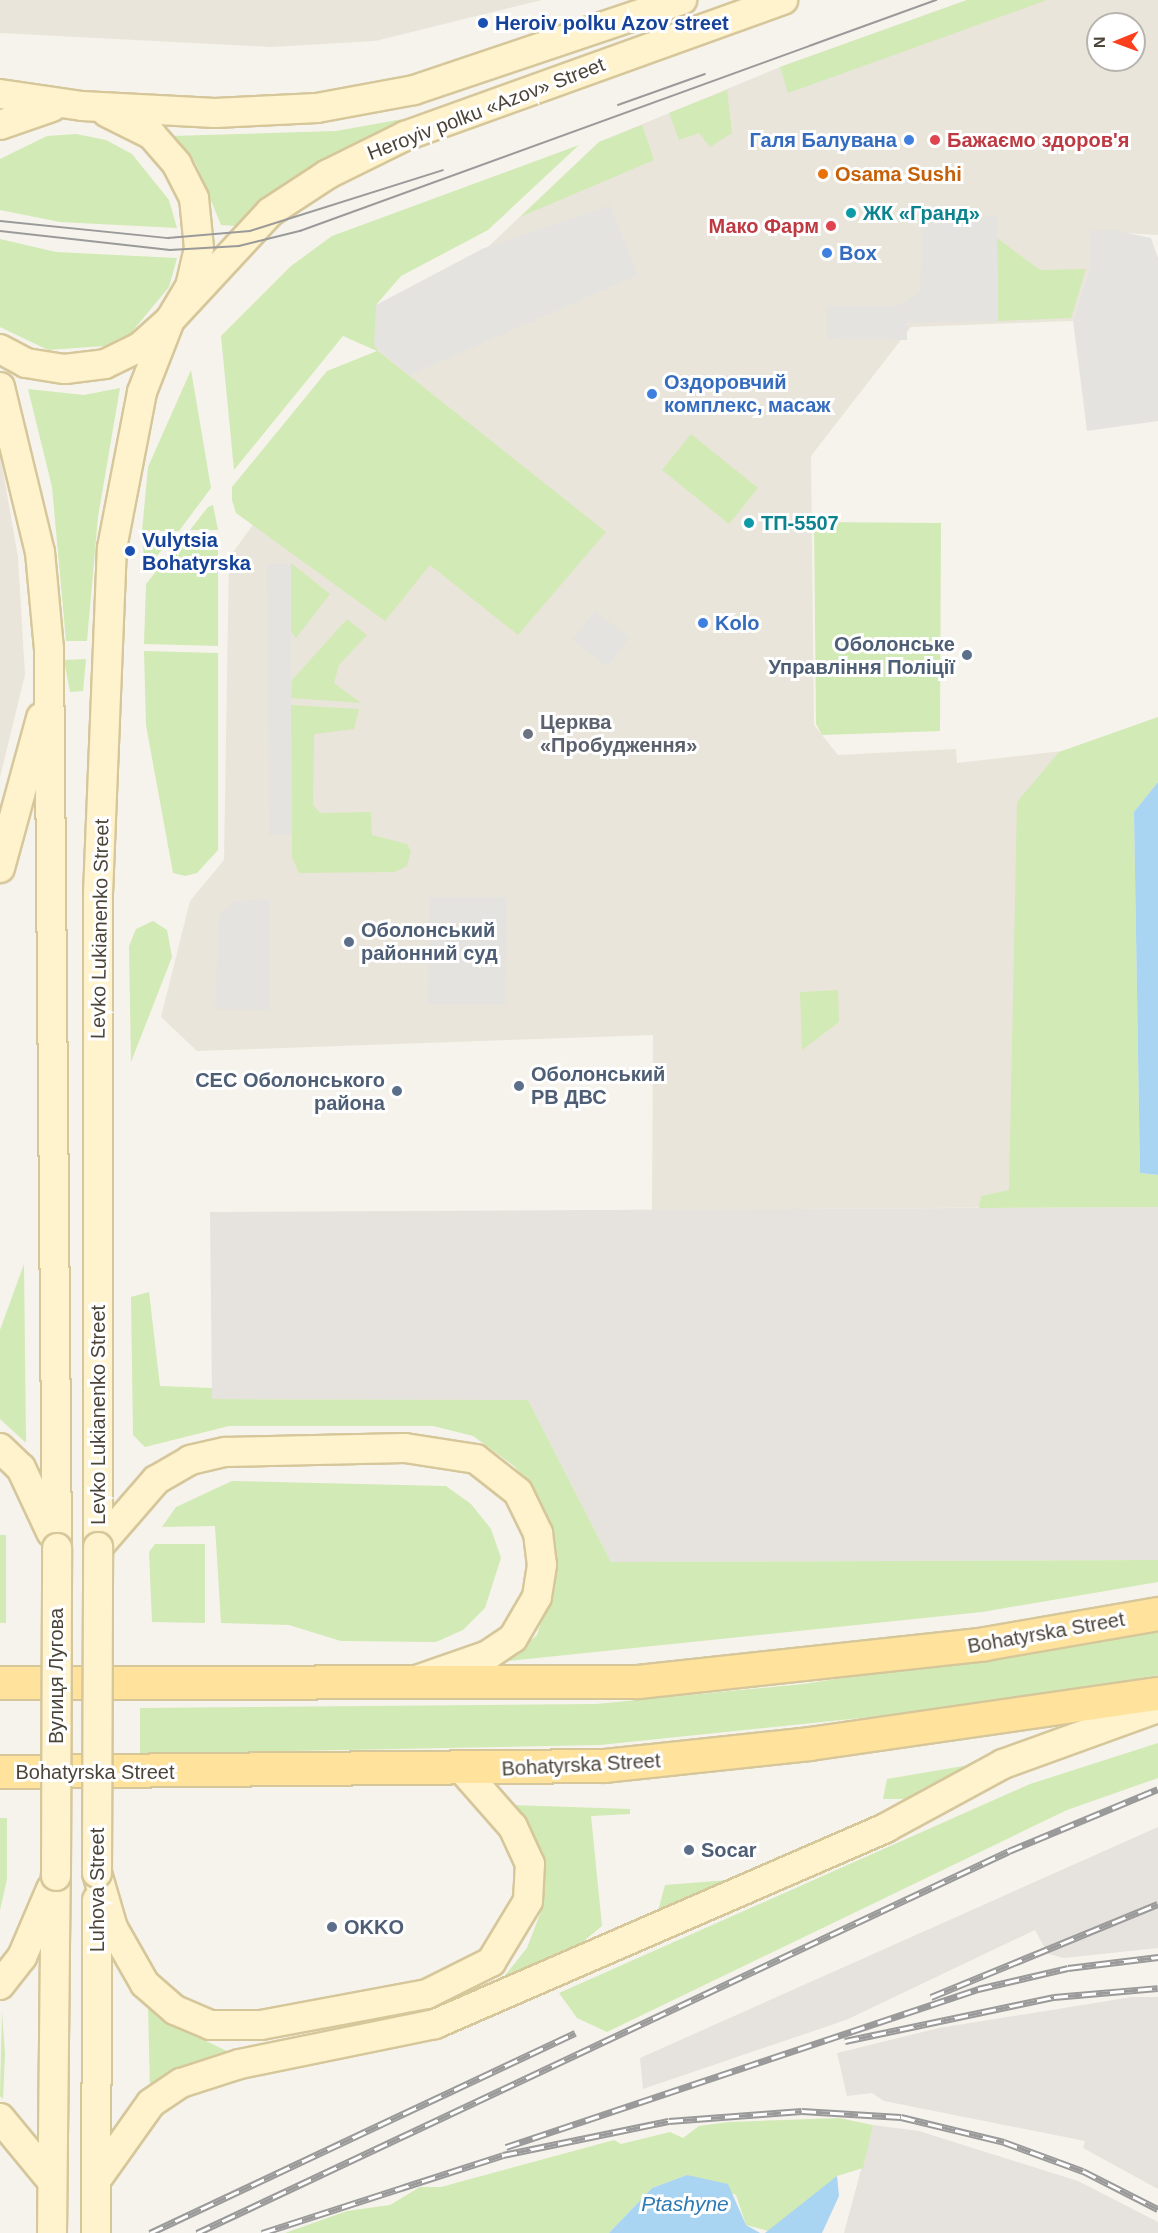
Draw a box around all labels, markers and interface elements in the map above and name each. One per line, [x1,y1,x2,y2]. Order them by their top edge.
place label: Heroiv polku Azov street [495,11,730,35]
north arrow [1086,12,1146,72]
marker: Heroiv polku Azov street [476,16,490,30]
text: N [1091,36,1108,48]
street label: Heroyiv polku «Azov» Street [364,53,608,165]
place label: Галя Балувана [749,128,897,152]
place label: Бажаємо здоров'я [947,128,1129,152]
marker: Галя Балувана [902,133,916,147]
marker: Бажаємо здоров'я [928,133,942,147]
place label: Osama Sushi [835,162,962,186]
marker: Osama Sushi [816,167,830,181]
place label: ЖК «Гранд» [863,201,980,225]
marker: ЖК «Гранд» [844,206,858,220]
place label: Мако Фарм [709,214,819,238]
marker: Мако Фарм [824,219,838,233]
place label: Box [839,241,877,265]
marker: Box [820,246,834,260]
place label: Оздоровчий комплекс, масаж [664,371,830,418]
marker: Оздоровчий комплекс, масаж [645,387,659,401]
place label: ТП-5507 [761,511,839,535]
marker: ТП-5507 [742,516,756,530]
place label: Vulytsia Bohatyrska [142,528,251,575]
marker: Vulytsia Bohatyrska [123,544,137,558]
place label: Kolo [715,611,759,635]
marker: Kolo [696,616,710,630]
place label: Оболонське Управління Поліції [768,632,955,679]
marker: Оболонське Управління Поліції [960,648,974,662]
place label: Церква «Пробудження» [540,710,697,757]
marker: Церква «Пробудження» [521,727,535,741]
street label: Levko Lukianenko Street [86,819,114,1039]
place label: Оболонський районний суд [361,918,498,965]
marker: Оболонський районний суд [342,935,356,949]
place label: Оболонський РВ ДВС [531,1062,665,1109]
place label: СЕС Оболонського района [195,1068,385,1115]
marker: Оболонський РВ ДВС [512,1079,526,1093]
marker: СЕС Оболонського района [390,1084,404,1098]
street label: Levko Lukianenko Street [86,1305,110,1525]
street label: Bohatyrska Street [966,1607,1126,1659]
street label: Вулиця Лугова [44,1608,68,1744]
street label: Bohatyrska Street [501,1749,661,1781]
street label: Bohatyrska Street [16,1760,174,1784]
street label: Luhova Street [85,1828,109,1952]
place label: Socar [701,1838,757,1862]
marker: Socar [682,1843,696,1857]
place label: OKKO [344,1915,404,1939]
marker: OKKO [325,1920,339,1934]
water label: Ptashyne [641,2191,729,2217]

